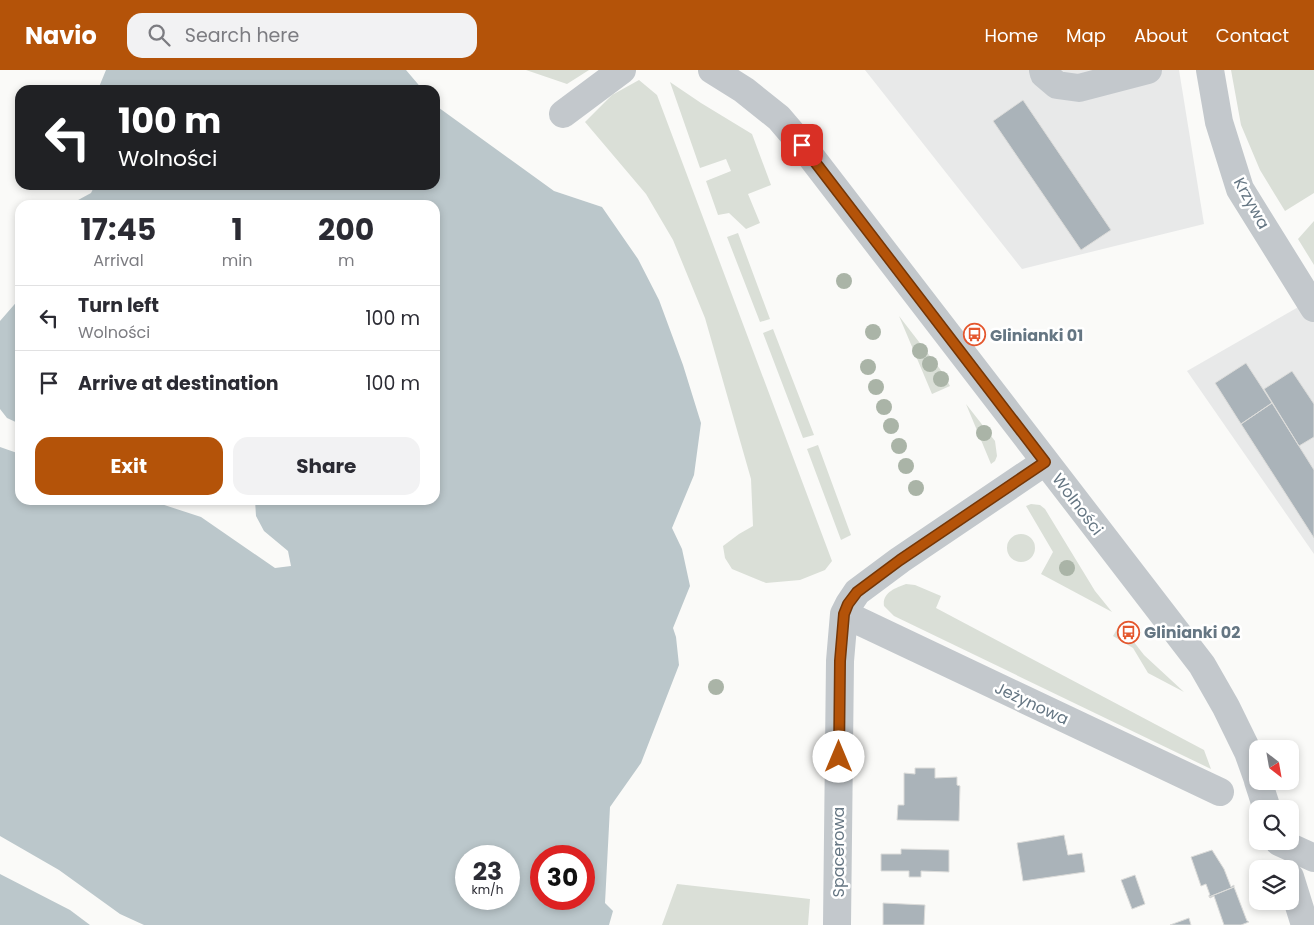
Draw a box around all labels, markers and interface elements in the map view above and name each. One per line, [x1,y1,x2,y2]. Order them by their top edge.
search box [127,13,477,58]
text: Navio [25,19,97,52]
icon: search [145,21,173,49]
text: Search here [185,22,299,49]
text: Home [984,23,1038,48]
text: Map [1066,23,1106,48]
text: About [1134,23,1188,48]
text: Contact [1216,23,1289,48]
text: 100 m [118,96,221,145]
icon: left [35,105,100,170]
pin [781,124,823,166]
icon: arrive [788,131,816,159]
text: Wolności [118,143,217,174]
street label: Krzywa [1228,173,1275,233]
text: 17:45 [81,208,156,251]
text: 1 [232,208,243,251]
text: 200 [318,208,374,251]
text: Arrival [93,249,144,272]
text: min [222,249,253,272]
text: m [338,249,354,272]
text: Turn left [78,292,159,319]
icon: left [35,304,63,332]
text: 100 m [365,305,420,332]
text: Wolności [78,321,150,344]
bus stop icon: Glinianki 01 [962,323,986,347]
place label: Glinianki 01 [990,324,1083,347]
icon: arrive [35,369,63,397]
text: Arrive at destination [78,370,279,397]
text: 100 m [365,370,420,397]
button: Exit [35,437,223,495]
button: Share [233,437,420,495]
street label: Wolności [1047,469,1109,540]
bus stop icon: Glinianki 02 [1116,620,1140,644]
place label: Glinianki 02 [1144,621,1240,644]
street label: Jeżynowa [991,676,1072,731]
position arrow [812,730,864,782]
north arrow [1249,740,1299,790]
map controls [1249,740,1299,910]
button: search [1249,800,1299,850]
street label: Spacerowa [827,807,850,897]
speed limit sign: 30 [530,845,595,910]
text: 23 [473,854,502,889]
button: layers [1249,860,1299,910]
text: km/h [472,881,503,898]

